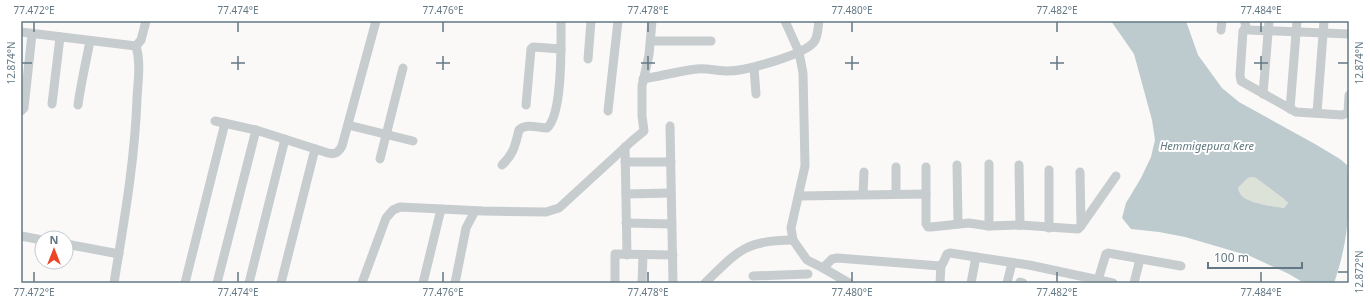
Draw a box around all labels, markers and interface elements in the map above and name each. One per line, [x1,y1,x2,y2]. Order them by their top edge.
text: 77.472°E [13,3,55,17]
text: 77.474°E [217,3,259,17]
text: 77.476°E [422,3,464,17]
text: 77.478°E [627,3,669,17]
text: 77.480°E [831,3,873,17]
text: 77.482°E [1036,3,1078,17]
text: 77.484°E [1240,3,1282,17]
text: 12.874°N [4,41,18,85]
text: 12.874°N [1352,41,1366,85]
water label: Hemmigepura Kere [1160,138,1255,153]
north arrow [34,230,74,270]
text: N [50,232,58,247]
scale bar [1208,244,1302,270]
text: 100 m [1214,249,1249,266]
text: 12.872°N [1352,250,1366,294]
text: 77.472°E [13,285,55,299]
text: 77.474°E [217,285,259,299]
text: 77.476°E [422,285,464,299]
text: 77.478°E [627,285,669,299]
text: 77.480°E [831,285,873,299]
text: 77.482°E [1036,285,1078,299]
text: 77.484°E [1240,285,1282,299]

